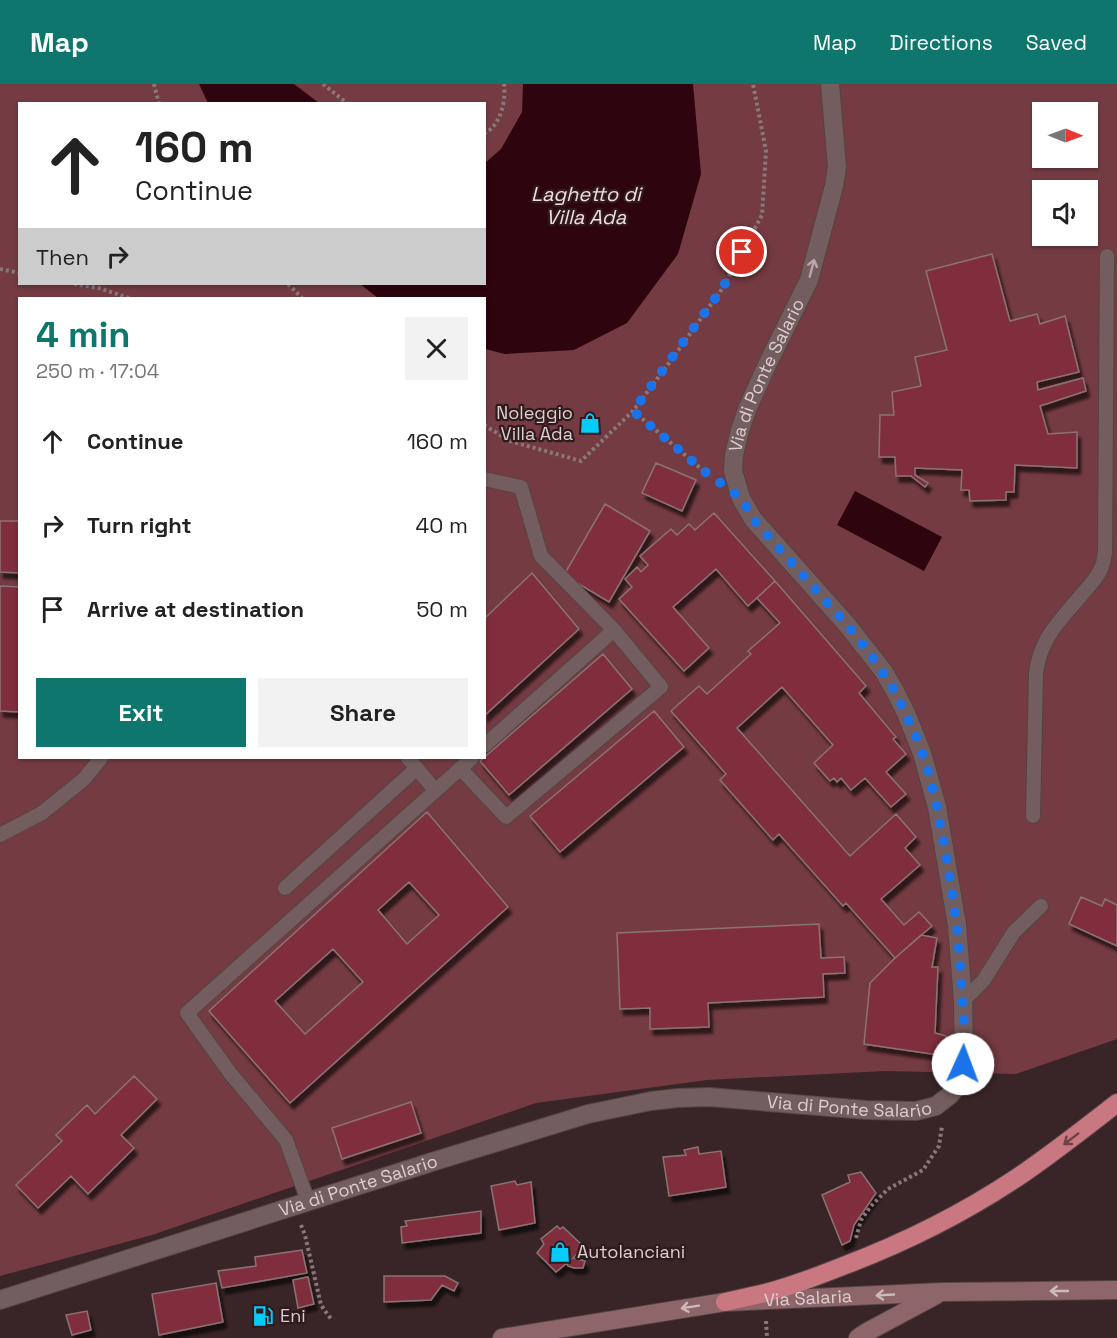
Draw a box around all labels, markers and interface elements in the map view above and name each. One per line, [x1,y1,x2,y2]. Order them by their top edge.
text: Map [30,24,89,60]
text: Map [813,29,857,56]
text: Directions [890,29,993,56]
text: Saved [1026,29,1087,56]
north arrow [1032,102,1098,168]
map controls [1032,102,1098,246]
text: 160 m [135,121,254,174]
icon: ahead [36,126,114,204]
text: Continue [135,173,253,208]
button: sound [1032,180,1098,246]
water label: Laghetto di Villa Ada [531,181,643,230]
pin [716,226,767,277]
icon: arrive [725,235,758,268]
icon: right [101,240,134,273]
text: Then [36,243,89,271]
one-way arrow [807,259,818,278]
street label: Via di Ponte Salario [723,294,809,454]
text: 4 min [36,312,131,358]
button: close [405,317,468,380]
text: 250 m · 17:04 [36,358,159,384]
place label: Noleggio Villa Ada [496,401,573,445]
shop icon: Noleggio Villa Ada [578,411,602,435]
icon: ahead [36,425,69,458]
text: Continue [87,427,183,455]
text: 160 m [407,427,468,455]
icon: right [36,509,69,542]
text: Turn right [87,511,192,539]
text: 40 m [416,511,468,539]
icon: arrive [36,593,69,626]
text: Arrive at destination [87,595,304,623]
text: 50 m [416,595,468,623]
button: Exit [36,678,246,747]
button: Share [258,678,468,747]
position arrow [931,1032,995,1096]
street label: Via di Ponte Salario [766,1090,934,1122]
one-way arrow [1064,1133,1080,1145]
street label: Via di Ponte Salario [276,1149,440,1221]
shop icon: Autolanciani [548,1240,572,1264]
place label: Autolanciani [577,1240,685,1263]
street label: Via Salaria [763,1284,853,1311]
one-way arrow [1049,1285,1069,1297]
one-way arrow [875,1289,895,1300]
one-way arrow [681,1302,700,1313]
fuel station icon: Eni [251,1304,275,1328]
place label: Eni [280,1304,306,1327]

